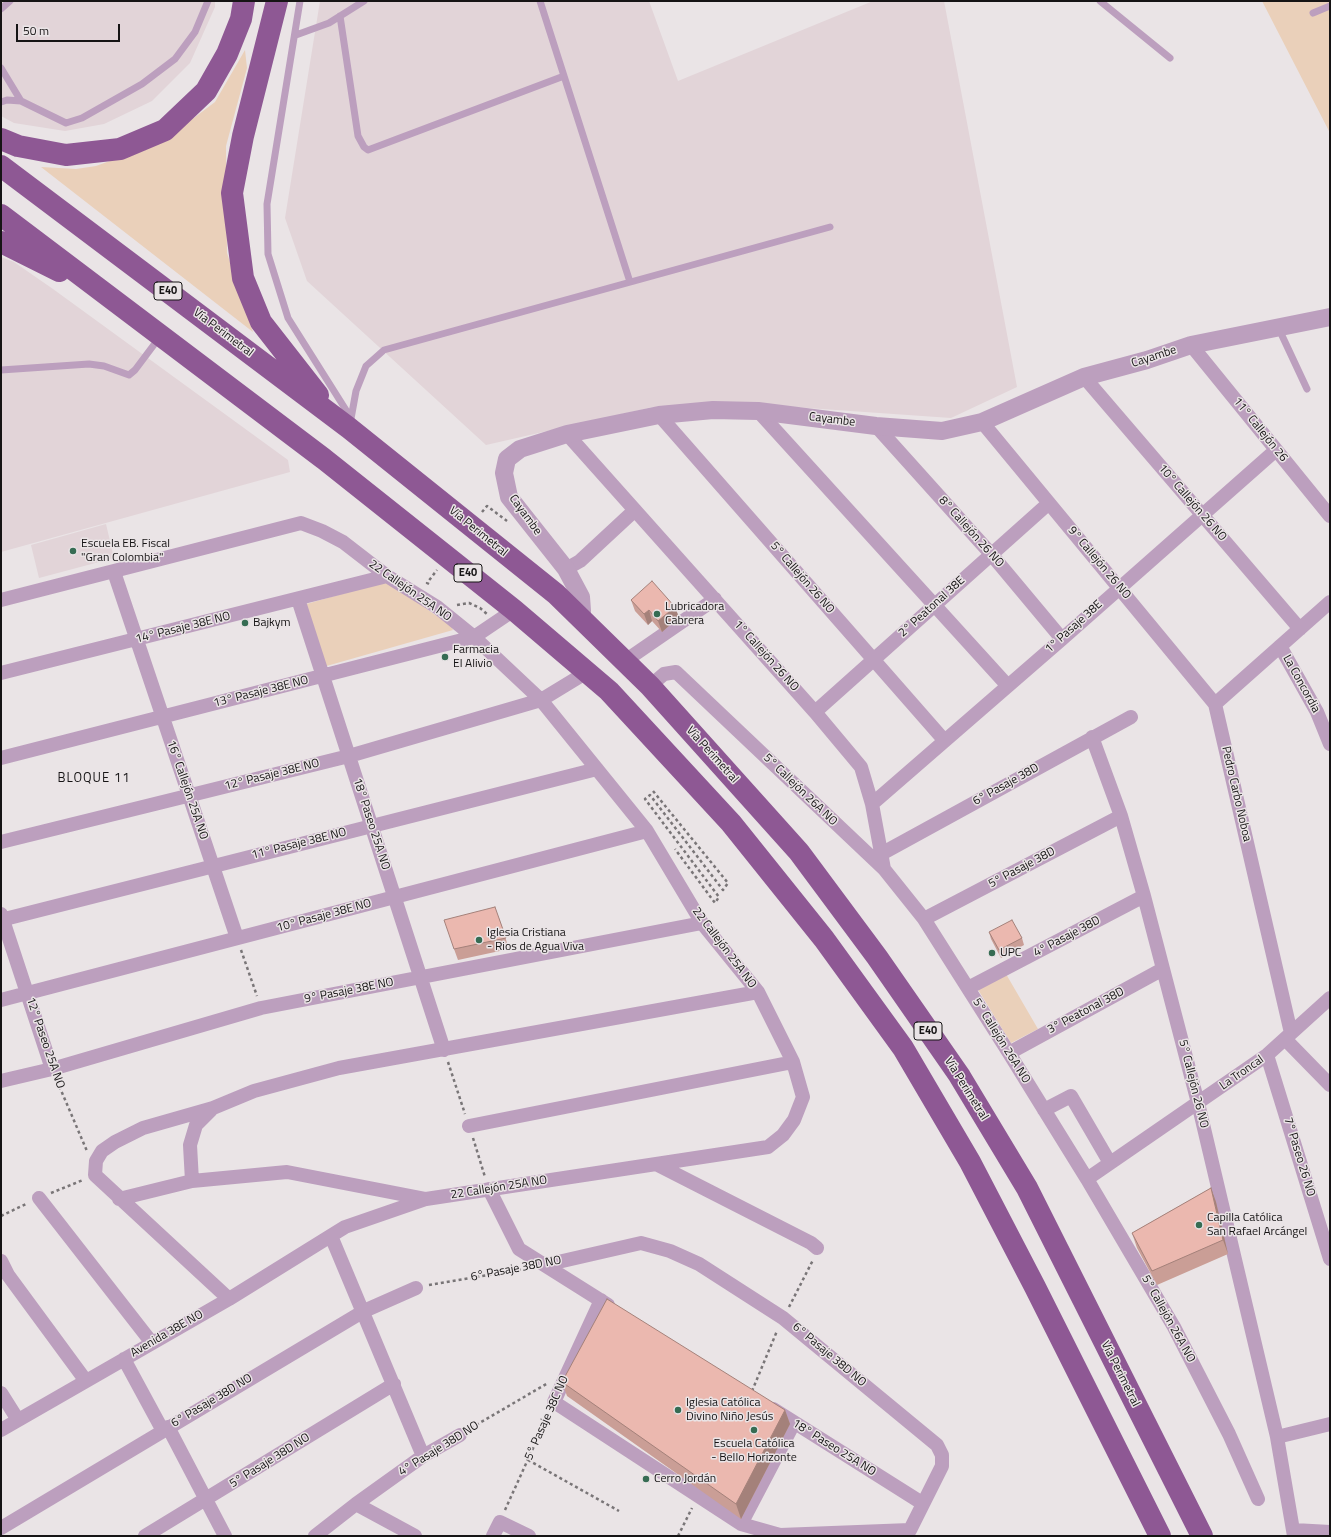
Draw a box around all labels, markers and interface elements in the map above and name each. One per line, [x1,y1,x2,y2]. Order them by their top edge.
scale bar [18,16,122,42]
text: 50 m [23,21,49,40]
road number: E40 [154,282,182,300]
street label: Vía Perimetral [190,306,256,360]
street label: Cayambe [1130,343,1178,371]
street label: 11° Callejón 26 [1230,395,1290,465]
street label: Cayambe [808,410,856,430]
street label: 10° Callejón 26 NO [1155,462,1229,544]
street label: Cayambe [505,492,545,538]
street label: 8° Callejón 26 NO [935,494,1007,570]
street label: Vía Perimetral [446,504,510,560]
street label: 9° Callejón 26 NO [1064,524,1134,602]
place label: Escuela EB. Fiscal "Gran Colombia" [81,537,170,565]
street label: 5° Callejón 26 NO [767,539,837,617]
marker: Escuela EB. Fiscal "Gran Colombia" [68,546,78,556]
street label: 22 Callejón 25A NO [366,557,454,625]
road number: E40 [454,564,482,582]
street label: 2° Peatonal 38E [896,574,968,640]
street label: 1° Pasaje 38E [1042,598,1106,656]
place label: Lubricadora Cabrera [665,600,724,628]
street label: 14° Pasaje 38E NO [134,609,232,647]
marker: Lubricadora Cabrera [652,609,662,619]
place label: Bajkym [253,616,291,630]
marker: Bajkym [240,618,250,628]
street label: 1° Callejón 26 NO [730,618,802,694]
place label: Farmacia El Alivio [453,643,499,671]
marker: Farmacia El Alivio [440,652,450,662]
street label: La Concordia [1279,652,1323,716]
street label: 13° Pasaje 38E NO [212,673,310,711]
street label: Vía Perimetral [683,724,741,786]
street label: 16° Callejón 25A NO [163,738,211,842]
street label: Pedro Carbo Noboa [1218,745,1254,843]
street label: 5° Callejón 26A NO [760,751,840,829]
street label: 12° Pasaje 38E NO [223,756,321,794]
street label: 6° Pasaje 38D [970,761,1042,809]
district label: BLOQUE 11 [57,771,131,787]
street label: 18° Paseo 25A NO [349,776,393,872]
street label: 11° Pasaje 38E NO [250,825,348,863]
street label: 5° Pasaje 38D [986,844,1058,892]
street label: 10° Pasaje 38E NO [275,896,373,936]
street label: 22 Callejón 25A NO [689,905,759,991]
street label: 4° Pasaje 38D [1031,913,1103,961]
place label: Iglesia Cristiana - Rios de Agua Viva [487,926,584,954]
marker: Iglesia Cristiana - Rios de Agua Viva [474,935,484,945]
place label: UPC [1000,946,1021,960]
marker: UPC [987,948,997,958]
street label: 9° Pasaje 38E NO [303,975,395,1007]
street label: 3° Peatonal 38D [1045,985,1127,1037]
street label: 12° Paseo 25A NO [23,995,67,1091]
street label: 5° Callejón 26A NO [969,996,1033,1086]
road number: E40 [914,1022,942,1040]
street label: 5° Callejón 26 NO [1175,1038,1211,1130]
street label: La Troncal [1217,1053,1267,1093]
street label: Vía Perimetral [941,1055,991,1123]
street label: 7° Paseo 26 NO [1280,1116,1318,1198]
street label: 22 Callejón 25A NO [450,1173,548,1203]
place label: Capilla Católica San Rafael Arcángel [1207,1211,1307,1239]
marker: Capilla Católica San Rafael Arcángel [1194,1220,1204,1230]
street label: 6° Pasaje 38D NO [470,1253,562,1285]
street label: 5° Callejón 26A NO [1138,1273,1198,1365]
street label: Avenida 38E NO [128,1307,206,1361]
street label: 6° Pasaje 38D NO [789,1320,869,1390]
street label: Vía Perimetral [1097,1339,1143,1409]
street label: 6° Pasaje 38D NO [169,1371,255,1431]
street label: 5° Pasaje 38C NO [522,1374,572,1462]
place label: Iglesia Católica Divino Niño Jesús [686,1396,773,1424]
marker: Iglesia Católica Divino Niño Jesús [673,1405,683,1415]
street label: 18° Paseo 25A NO [790,1417,878,1479]
street label: 4° Pasaje 38D NO [396,1419,482,1479]
marker: Escuela Católica - Bello Horizonte [749,1425,759,1435]
street label: 5° Pasaje 38D NO [227,1431,313,1491]
place label: Escuela Católica - Bello Horizonte [711,1437,797,1465]
place label: Cerro Jordán [654,1472,716,1486]
marker: Cerro Jordán [641,1474,651,1484]

